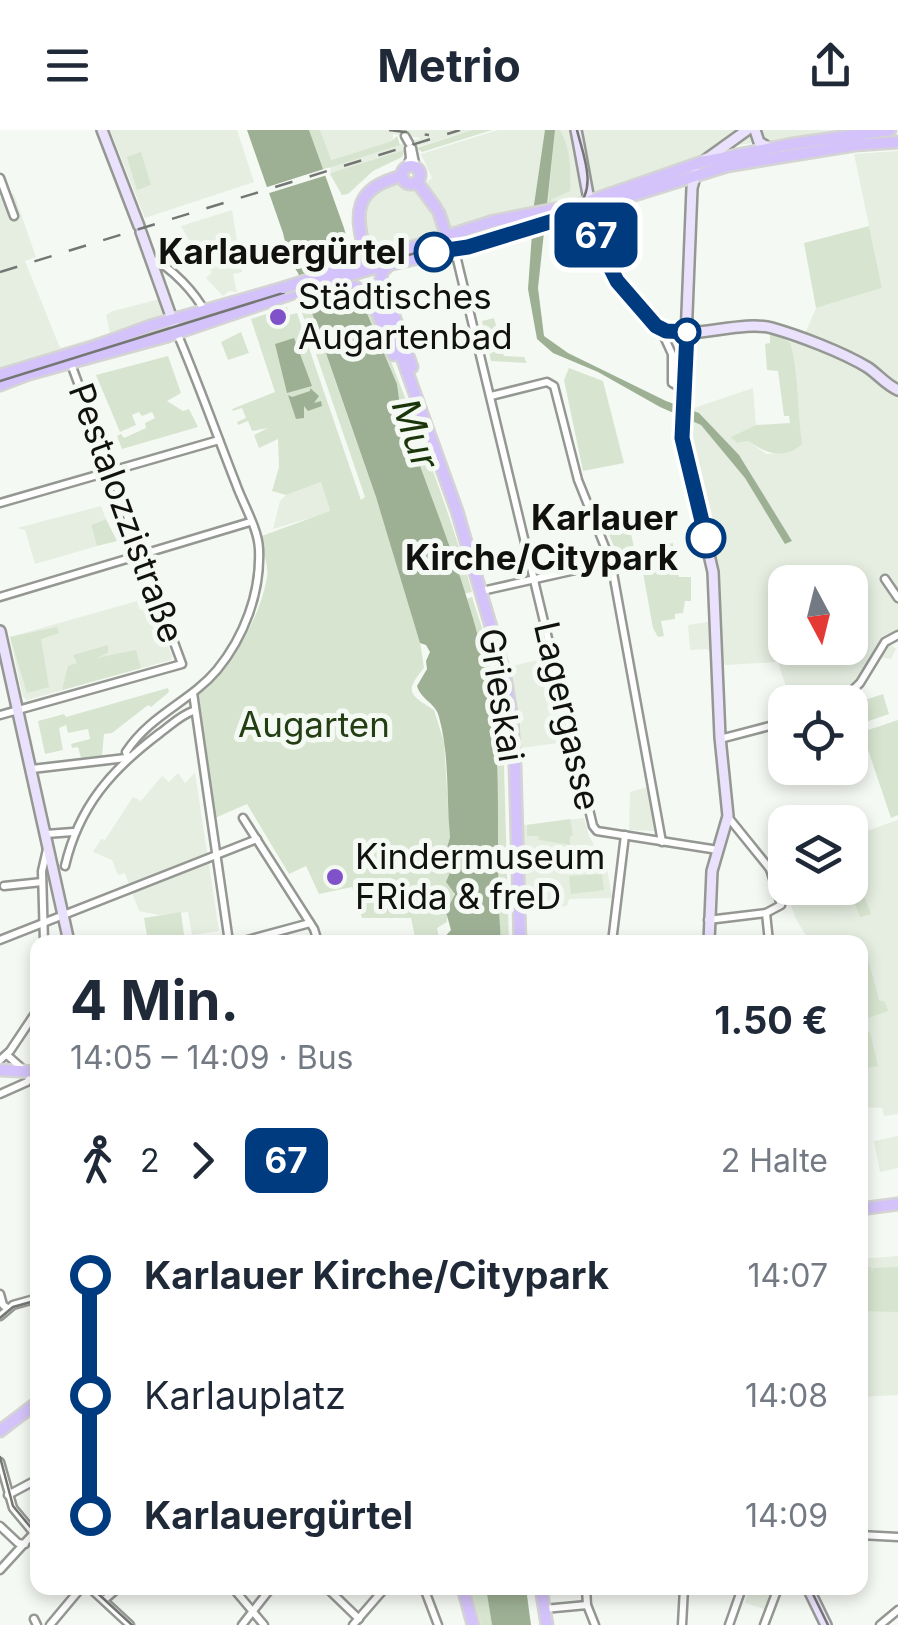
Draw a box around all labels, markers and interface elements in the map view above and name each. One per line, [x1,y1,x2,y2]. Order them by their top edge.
icon: menu [40,38,95,93]
text: Metrio [377,38,521,93]
icon: share [803,38,858,93]
line badge: 67 [551,202,641,268]
text: 67 [574,214,618,256]
place label: Karlauergürtel [158,230,406,272]
marker: Karlauergürtel [415,233,453,271]
place label: Städtisches Augartenbad [298,275,513,357]
marker: Städtisches Augartenbad [267,306,289,328]
unlabelled marker [674,319,700,345]
street label: Pestalozzistraße [60,377,193,648]
water label: Mur [383,393,450,476]
place label: Karlauer Kirche/Citypark [405,496,679,578]
marker: Karlauer Kirche/Citypark [687,519,725,557]
north arrow [768,565,868,665]
map controls [768,565,868,905]
street label: Lagergasse [526,617,610,814]
street label: Grieskai [471,625,533,765]
button: locate [768,685,868,785]
park label: Augarten [238,703,390,745]
button: layers [768,805,868,905]
place label: Kindermuseum FRida & freD [355,835,605,917]
marker: Kindermuseum FRida & freD [324,866,346,888]
text: 4 Min. [70,967,239,1033]
text: 1.50 € [714,997,828,1043]
text: 14:05 – 14:09 · Bus [70,1038,353,1077]
icon: walk [70,1133,125,1188]
icon: forward [175,1133,230,1188]
text: 67 [265,1139,308,1181]
text: 2 [140,1141,160,1180]
text: 2 Halte [721,1141,828,1180]
text: Karlauer Kirche/Citypark [144,1252,609,1298]
text: 14:07 [747,1256,828,1295]
text: Karlauplatz [144,1372,346,1418]
text: 14:08 [745,1376,828,1415]
text: Karlauergürtel [144,1492,413,1538]
text: 14:09 [745,1496,828,1535]

